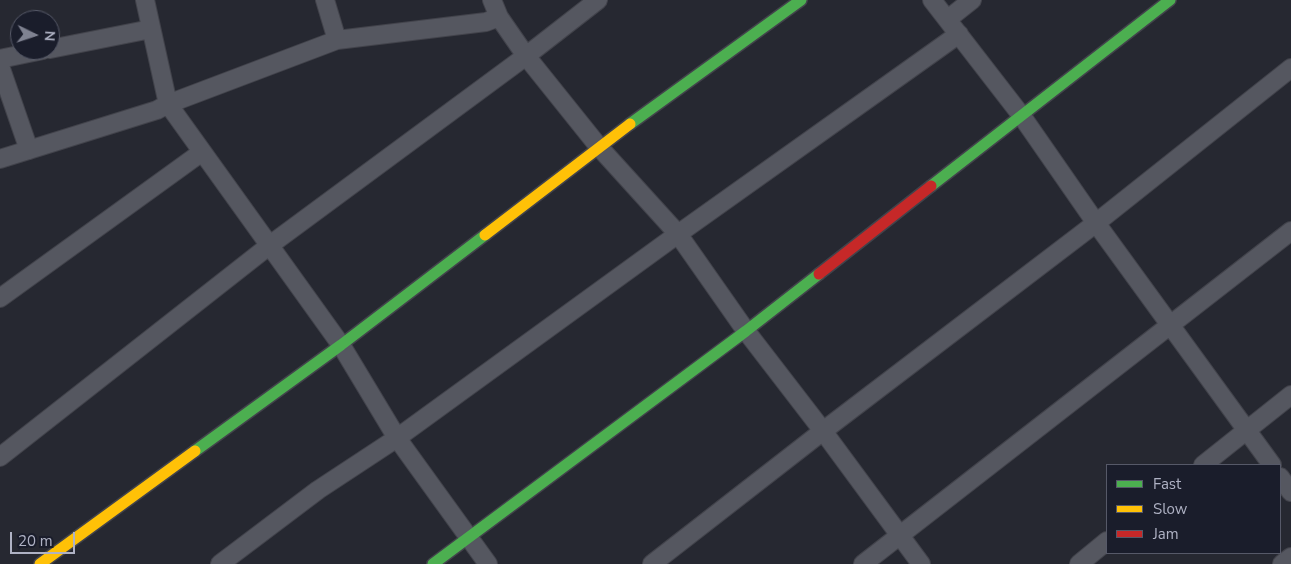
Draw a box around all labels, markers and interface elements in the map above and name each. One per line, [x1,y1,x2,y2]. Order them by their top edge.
north arrow [10,10,60,60]
text: N [40,30,59,42]
legend [1106,464,1281,554]
text: Fast [1153,474,1181,494]
text: Slow [1153,499,1187,519]
scale bar [12,522,78,554]
text: Jam [1153,524,1179,544]
text: 20 m [18,531,53,551]

